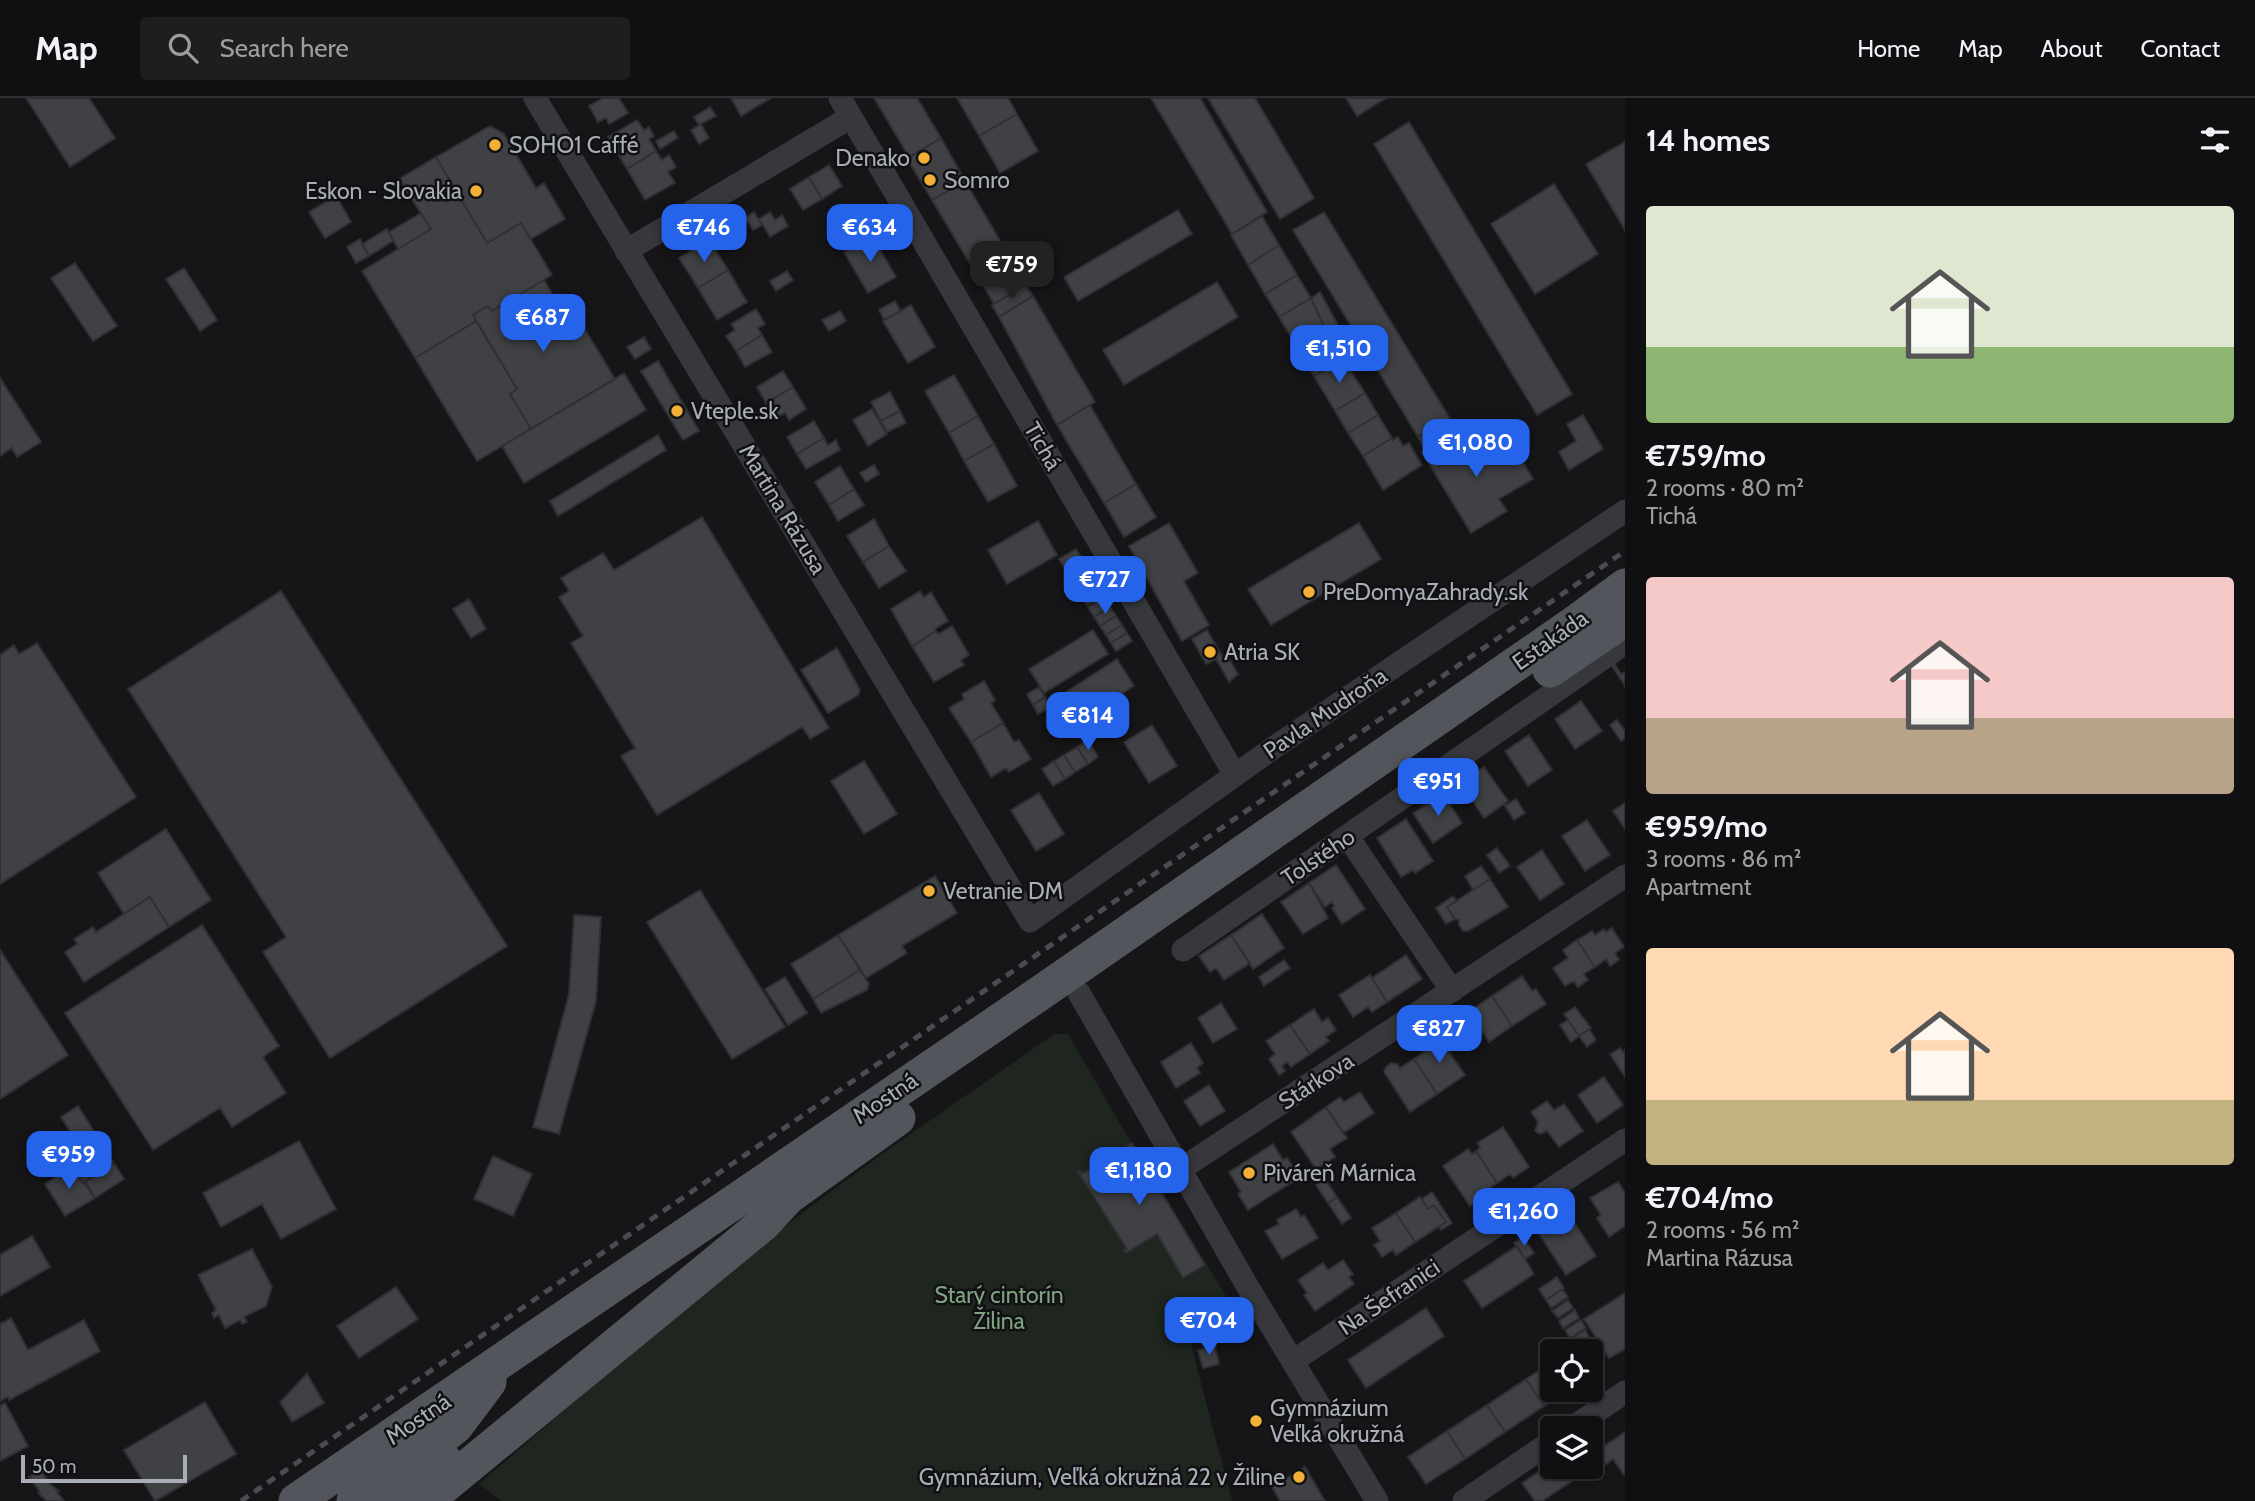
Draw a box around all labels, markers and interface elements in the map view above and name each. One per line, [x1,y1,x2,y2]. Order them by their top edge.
search box [140,17,630,80]
text: Map [35,28,98,68]
icon: search [164,29,202,67]
text: Search here [220,32,349,64]
text: Home [1857,34,1920,63]
text: Map [1958,34,2003,63]
text: About [2041,34,2103,63]
text: Contact [2141,34,2220,63]
icon: filters [2196,121,2234,159]
text: 14 homes [1646,122,1770,159]
place label: SOHO1 Caffé [509,131,639,159]
marker: SOHO1 Caffé [487,137,503,153]
place label: Denako [835,144,910,172]
marker: Denako [916,150,932,166]
place label: Somro [944,166,1010,194]
marker: Somro [922,172,938,188]
place label: Eskon - Slovakia [305,177,462,205]
marker: Eskon - Slovakia [468,183,484,199]
pin: €746 [663,204,745,264]
pin: €634 [829,204,911,264]
text: €746 [678,213,730,241]
text: €634 [843,213,897,241]
pin: €759 [971,242,1053,301]
text: €759 [986,250,1038,278]
icon: home [1877,251,2003,377]
pin: €687 [502,294,584,354]
text: €687 [516,303,570,331]
pin: €1,510 [1282,326,1396,385]
text: €1,510 [1306,334,1372,362]
place label: Vteple.sk [691,397,779,425]
marker: Vteple.sk [669,403,685,419]
street label: Tichá [1018,417,1068,475]
pin: €1,080 [1419,420,1533,479]
text: €1,080 [1439,428,1513,456]
text: €759/mo [1646,437,1766,474]
street label: Martina Rázusa [733,439,833,579]
text: 2 rooms · 80 m² [1646,474,1804,502]
text: Tichá [1646,502,1697,530]
pin: €727 [1064,556,1146,616]
text: €727 [1080,565,1130,593]
place label: PreDomyaZahrady.sk [1323,578,1529,606]
marker: PreDomyaZahrady.sk [1301,584,1317,600]
street label: Estakáda [1507,604,1593,676]
icon: home [1877,622,2003,748]
place label: Atria SK [1224,638,1300,666]
marker: Atria SK [1202,644,1218,660]
street label: Pavla Mudroňa [1258,661,1392,765]
pin: €814 [1047,692,1129,752]
text: €814 [1062,701,1114,729]
pin: €951 [1397,758,1479,818]
text: €951 [1414,767,1462,795]
text: €959/mo [1646,808,1767,845]
street label: Tolstého [1276,822,1360,892]
text: 3 rooms · 86 m² [1646,845,1801,873]
text: Apartment [1646,873,1751,901]
place label: Vetranie DM [943,877,1063,905]
marker: Vetranie DM [921,883,937,899]
icon: home [1877,993,2003,1119]
pin: €827 [1398,1006,1480,1065]
text: €827 [1413,1014,1465,1042]
street label: Stárkova [1273,1046,1359,1116]
street label: Mostná [847,1066,923,1130]
pin: €959 [28,1132,110,1191]
text: €959 [43,1140,95,1168]
pin: €1,180 [1082,1148,1196,1207]
text: €1,180 [1106,1156,1172,1184]
place label: Piváreň Márnica [1263,1159,1416,1187]
marker: Piváreň Márnica [1241,1165,1257,1181]
text: €704/mo [1646,1179,1773,1216]
pin: €1,260 [1467,1188,1581,1248]
text: €1,260 [1489,1197,1559,1225]
text: 2 rooms · 56 m² [1646,1216,1800,1244]
text: Martina Rázusa [1646,1244,1793,1272]
street label: Na Šefranici [1332,1252,1445,1341]
park label: Starý cintorín Žilina [934,1281,1064,1335]
pin: €704 [1168,1298,1250,1357]
text: €704 [1181,1306,1237,1334]
map controls [1540,1339,1603,1479]
button: locate [1540,1339,1603,1402]
street label: Mostná [380,1387,456,1451]
place label: Gymnázium Veľká okružná [1270,1394,1404,1448]
marker: Gymnázium Veľká okružná [1248,1413,1264,1429]
button: layers [1540,1416,1603,1479]
scale bar [21,1452,187,1484]
text: 50 m [32,1455,76,1478]
place label: Gymnázium, Veľká okružná 22 v Žiline [919,1462,1285,1491]
marker: Gymnázium, Veľká okružná 22 v Žiline [1291,1469,1307,1485]

